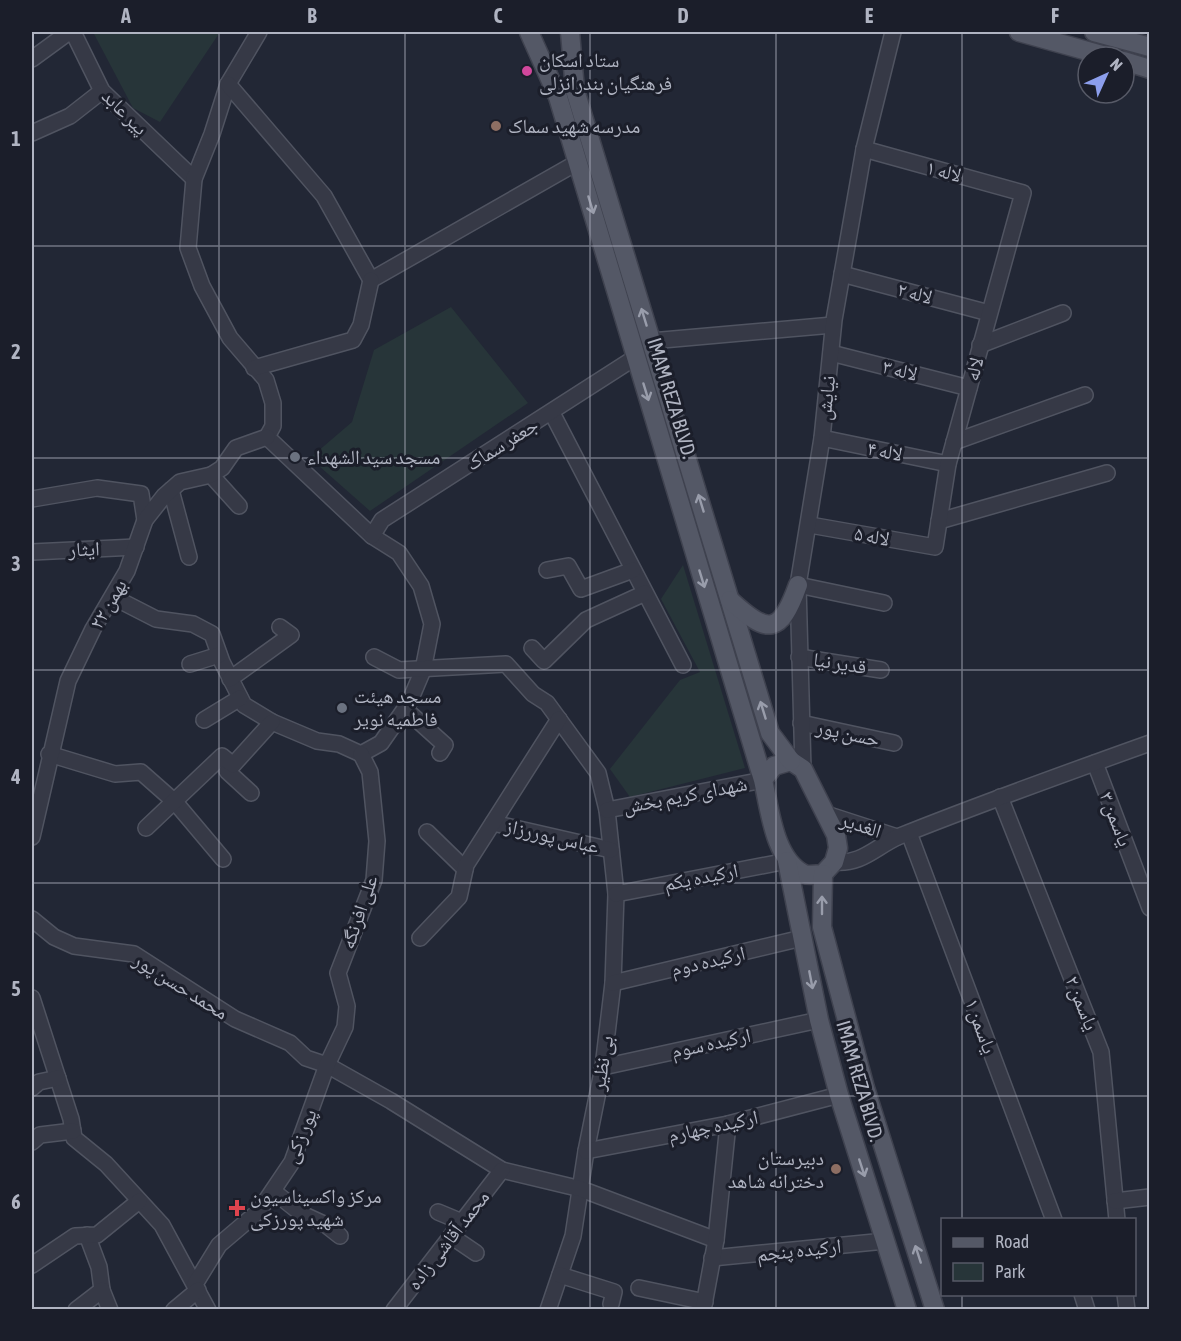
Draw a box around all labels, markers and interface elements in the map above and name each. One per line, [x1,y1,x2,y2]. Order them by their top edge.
text: A [120,4,131,27]
text: B [307,4,317,27]
text: C [494,4,503,27]
text: D [677,4,689,27]
text: E [865,4,874,27]
text: F [1051,4,1059,27]
north arrow [1076,45,1136,105]
place label: ستاد اسکان فرهنگیان بندرانزلی [539,48,672,95]
text: N [1107,55,1126,74]
marker: ستاد اسکان فرهنگیان بندرانزلی [520,64,534,78]
street label: پیر عابد [97,84,153,140]
place label: مدرسه شهید سماک [508,114,640,138]
marker: مدرسه شهید سماک [489,119,503,133]
text: 1 [11,127,21,150]
street label: لاله ۱ [924,155,964,186]
one-way arrow [586,195,597,214]
street label: لاله ۲ [895,277,935,308]
one-way arrow [638,308,649,327]
street label: IMAM REZA BLVD. [643,335,702,461]
text: 2 [11,340,21,363]
street label: لاله ۳ [880,354,920,385]
street label: لاله [959,355,988,383]
street label: نیایش [812,374,840,422]
one-way arrow [641,382,652,401]
street label: جعفر سماک [462,412,542,475]
street label: لاله ۴ [866,436,905,465]
place label: مسجد سید الشهداء [307,445,440,469]
marker: مسجد سید الشهداء [288,450,302,464]
one-way arrow [694,494,705,513]
street label: لاله ۵ [853,521,892,550]
street label: ایثار [67,536,100,561]
text: 3 [11,552,21,575]
one-way arrow [697,569,708,588]
street label: ۲۲ بهمن [84,575,132,633]
street label: قدیر نیا [812,647,868,678]
place label: مسجد هیئت فاطمیه نویر [353,684,441,730]
marker: مسجد هیئت فاطمیه نویر [335,701,349,715]
one-way arrow [757,701,768,720]
street label: حسن پور [813,714,882,752]
text: 4 [10,765,21,788]
street label: شهدای کریم بخش [621,771,749,821]
street label: یاسمن ۳ [1095,788,1137,850]
street label: الغدیر [837,807,885,842]
street label: عباس پوررزاز [502,813,601,859]
street label: ارکیده یکم [662,858,740,898]
street label: علی افرنگه [335,872,383,952]
one-way arrow [816,895,828,915]
street label: ارکیده دوم [668,941,748,983]
street label: محمد حسن پور [128,947,233,1025]
one-way arrow [805,970,817,989]
street label: یاسمن ۲ [1060,972,1104,1034]
text: 5 [11,977,21,1000]
street label: یاسمن ۱ [960,995,1002,1057]
street label: IMAM REZA BLVD. [832,1018,889,1144]
street label: ارکیده سوم [669,1023,753,1065]
street label: بی نظیر [586,1034,618,1093]
street label: پور زکی [278,1105,322,1167]
street label: ارکیده چهارم [666,1105,761,1149]
place label: دبیرستان دخترانه شاهد [728,1146,824,1192]
one-way arrow [857,1158,868,1177]
marker: دبیرستان دخترانه شاهد [829,1162,843,1176]
place label: مرکز واکسیناسیون شهید پورزکی [250,1184,382,1231]
street label: محمد آقاشی زاده [402,1185,494,1295]
text: 6 [11,1190,21,1213]
marker: مرکز واکسیناسیون شهید پورزکی [228,1199,246,1217]
legend [941,1218,1136,1296]
text: Road [995,1231,1029,1252]
street label: ارکیده پنجم [756,1234,843,1268]
one-way arrow [911,1245,922,1264]
text: Park [995,1261,1025,1282]

